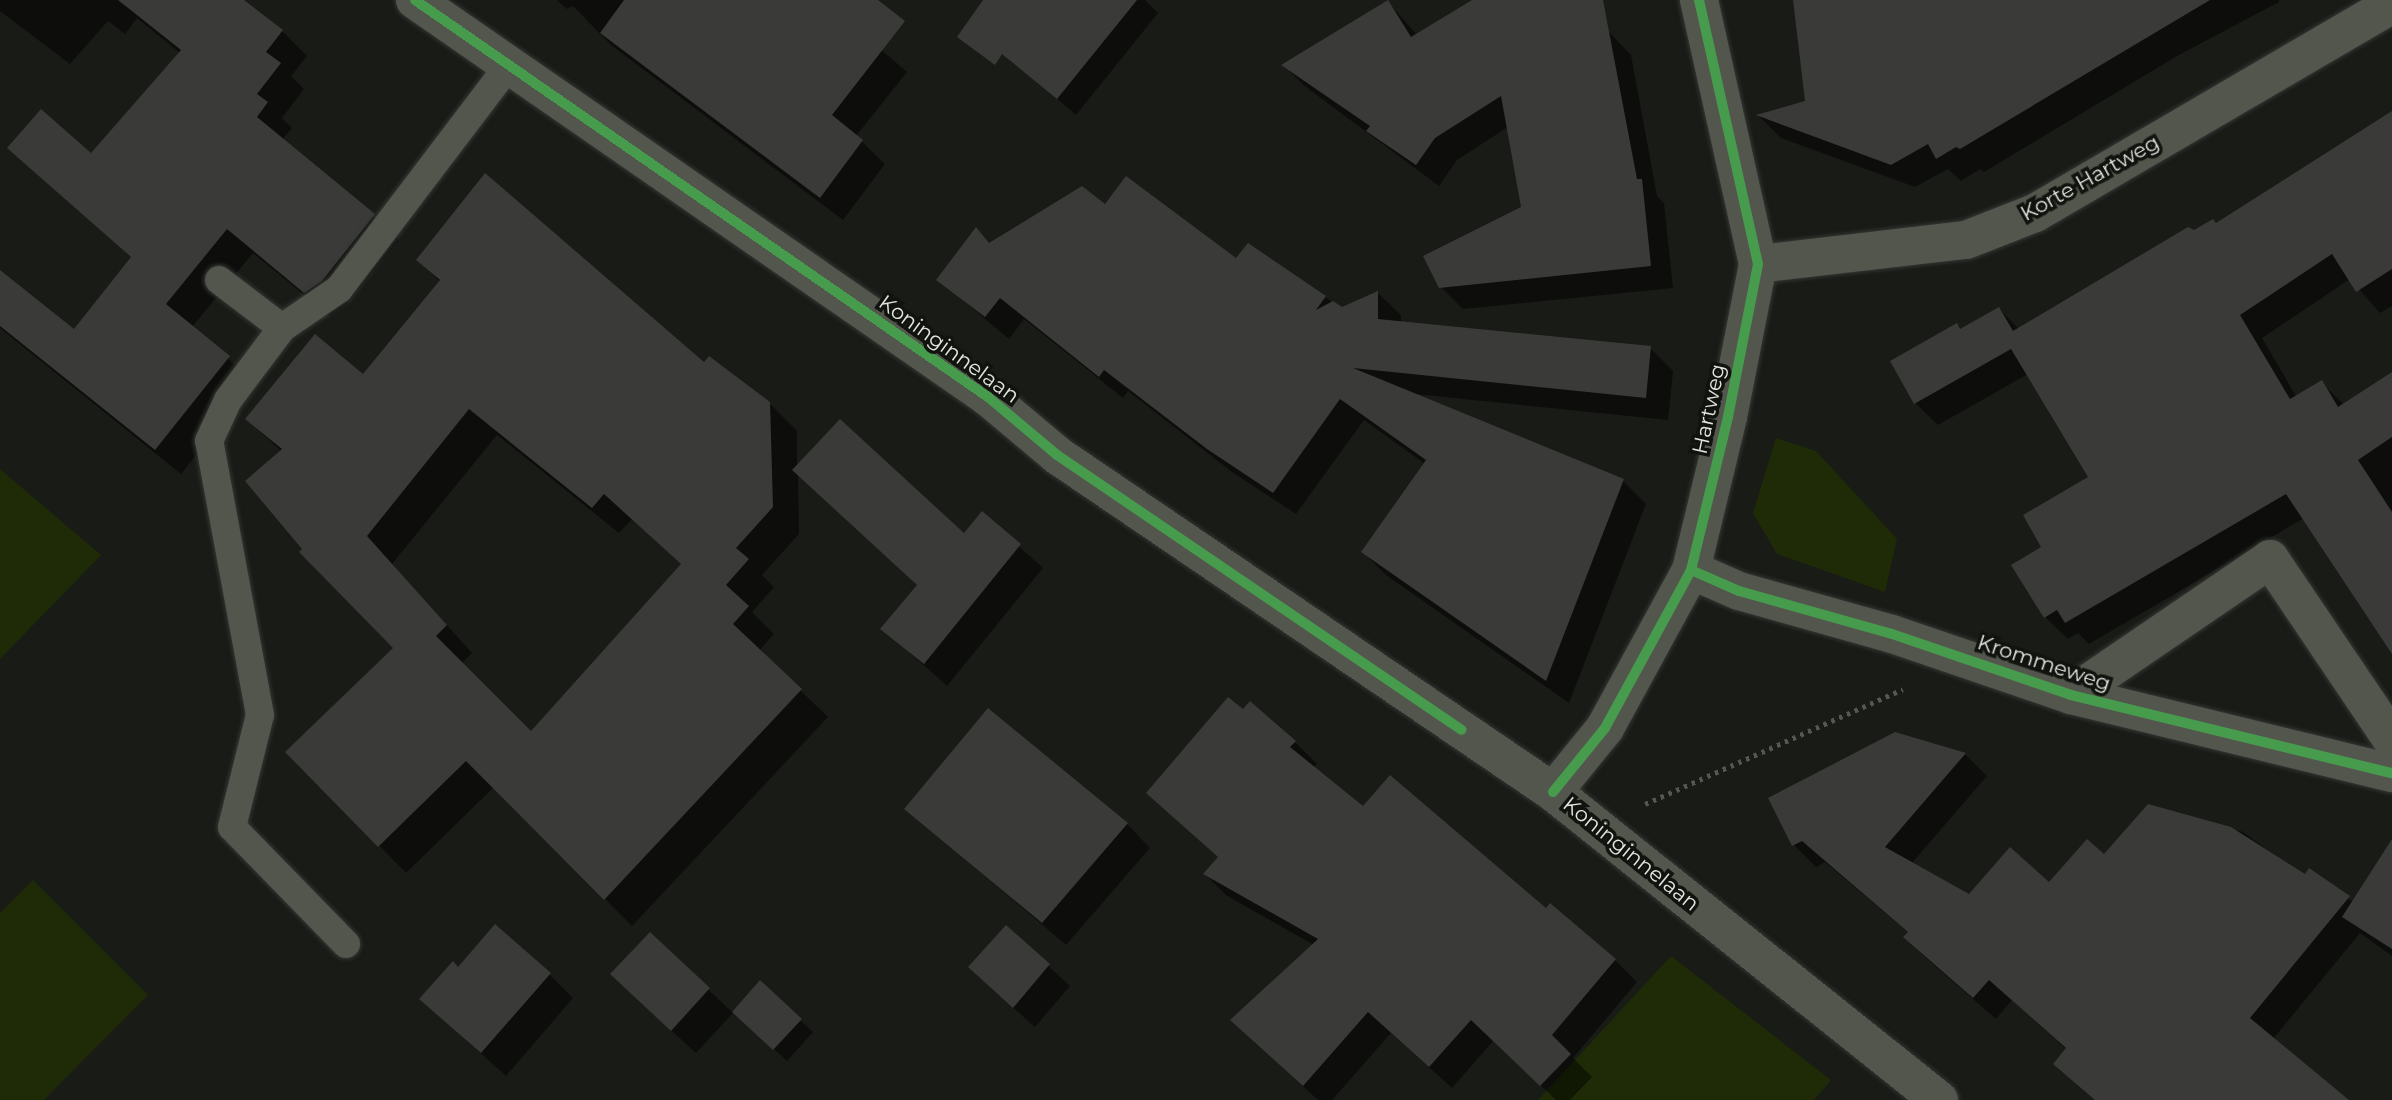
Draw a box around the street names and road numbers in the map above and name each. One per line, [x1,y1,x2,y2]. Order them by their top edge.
street label: Korte Hartweg [2016,130,2164,226]
street label: Koninginnelaan [874,290,1024,408]
street label: Hartweg [1687,362,1731,456]
street label: Krommeweg [1974,630,2114,696]
street label: Koninginnelaan [1558,792,1704,916]

